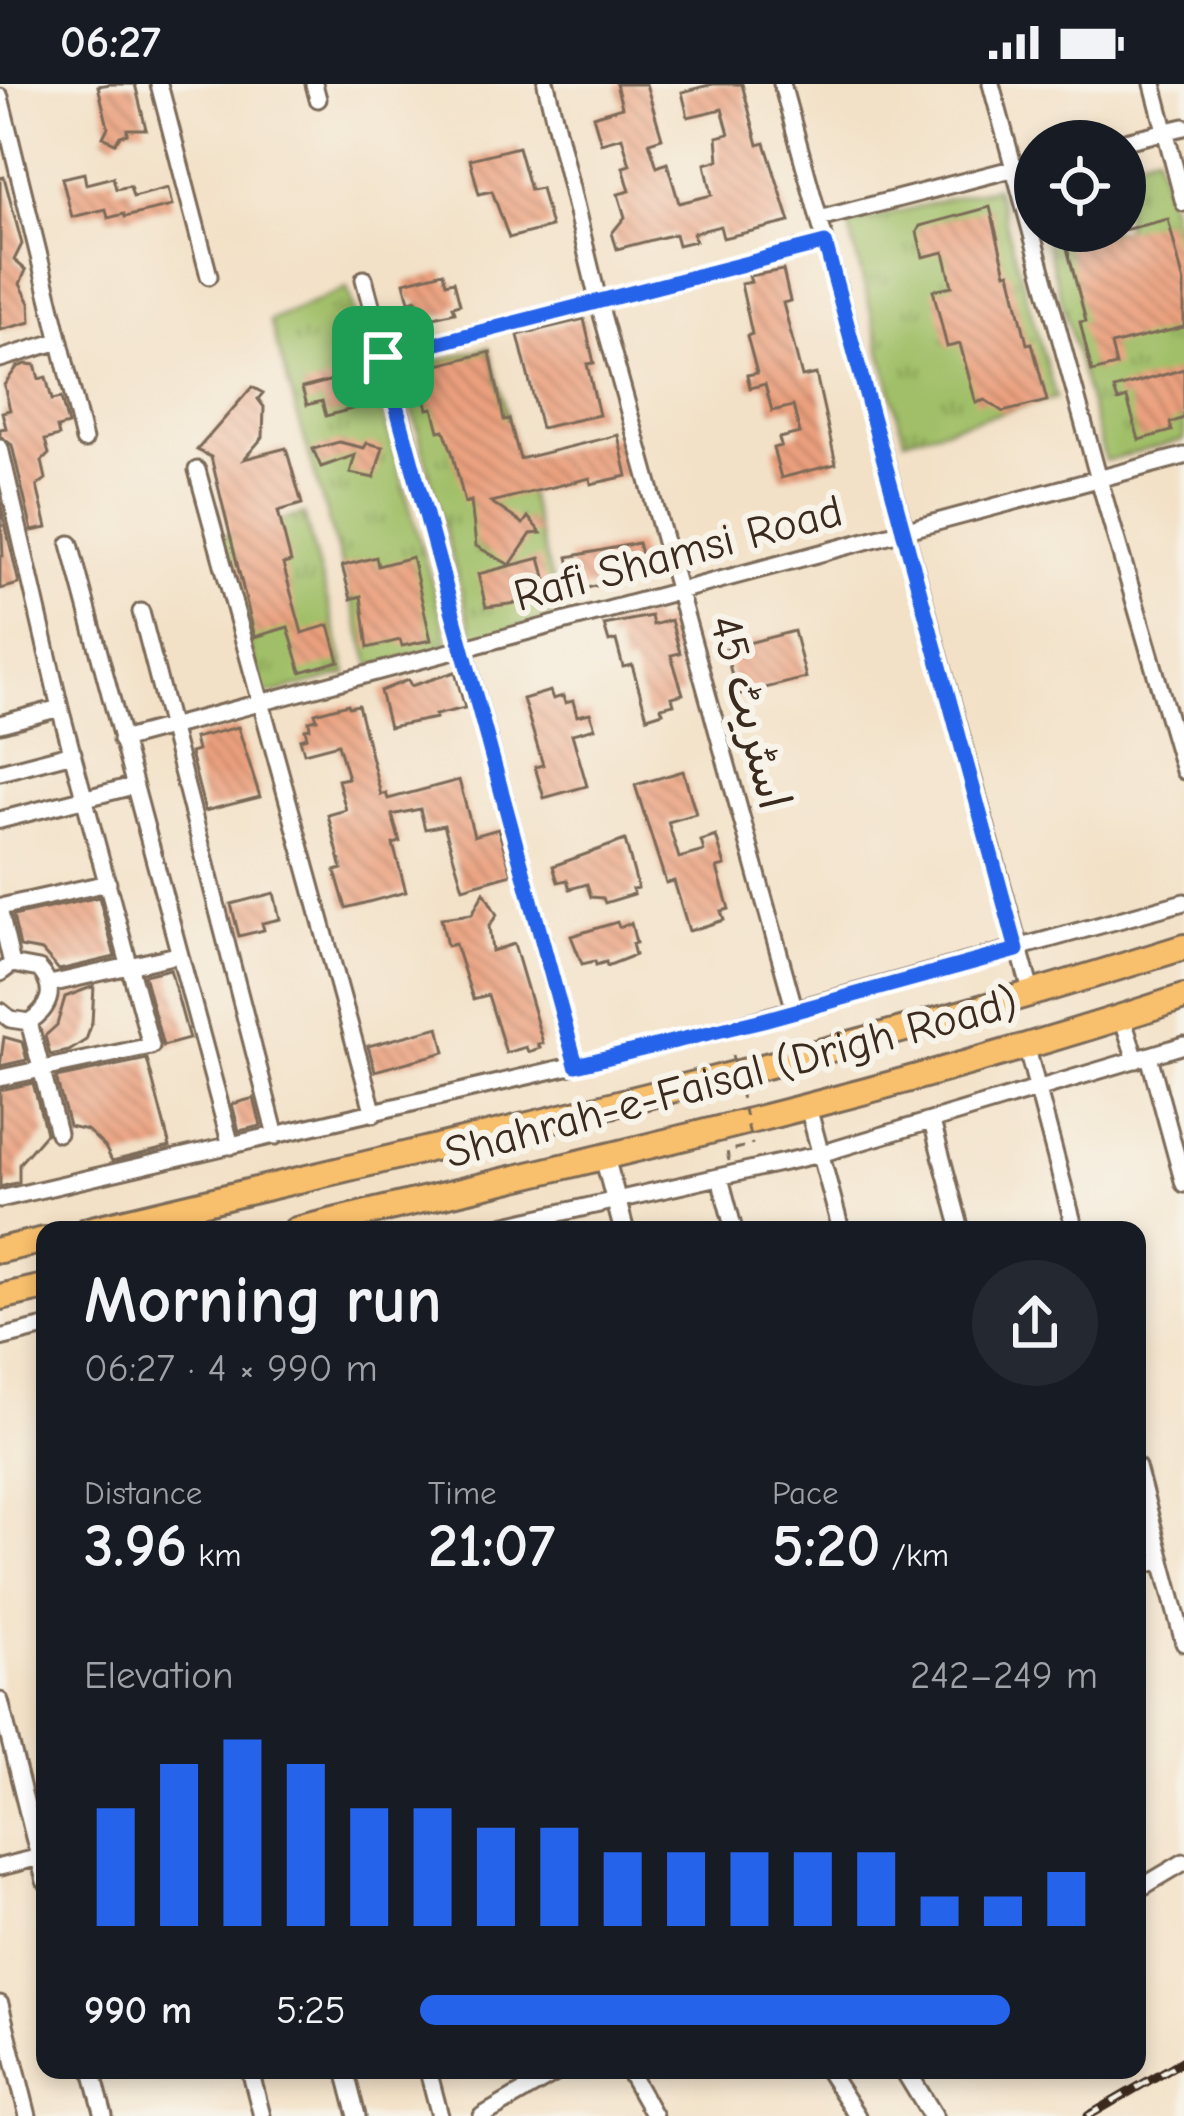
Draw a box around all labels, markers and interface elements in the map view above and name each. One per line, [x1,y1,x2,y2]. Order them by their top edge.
text: 06:27 [60,16,161,68]
map controls [1014,120,1146,252]
button: locate [1014,120,1146,252]
pin [332,306,434,408]
icon: arrive [350,324,416,390]
street label: Rafi Shamsi Road [508,484,848,622]
street label: اسٹریٹ 45 [699,609,801,815]
street label: Shahrah-e-Faisal (Drigh Road) [439,975,1023,1179]
button: share [972,1260,1098,1386]
text: Morning run [84,1263,442,1339]
text: 06:27 · 4 × 990 m [84,1346,378,1391]
text: Distance [84,1474,202,1512]
text: Time [428,1474,497,1512]
text: Pace [772,1474,839,1512]
text: 3.96 [84,1512,187,1581]
text: 21:07 [428,1512,555,1581]
text: 5:20 [772,1512,880,1581]
text: km [187,1536,242,1574]
text: /km [880,1536,949,1574]
text: Elevation [84,1653,233,1698]
text: 242–249 m [910,1653,1098,1698]
text: 990 m [84,1988,192,2033]
text: 5:25 [276,1988,346,2033]

